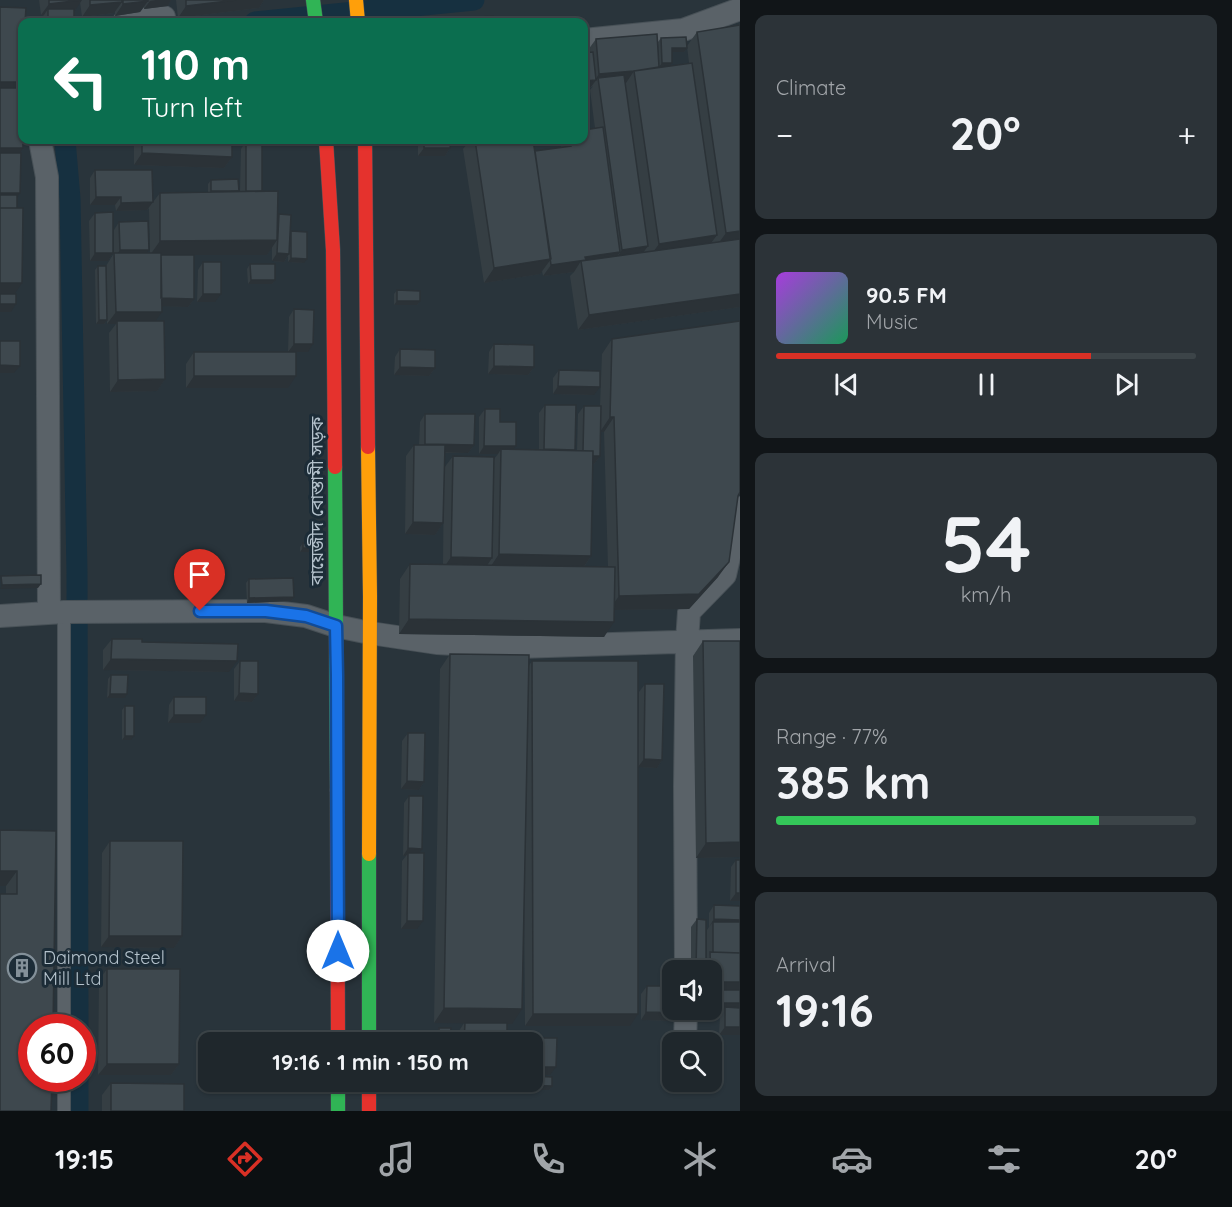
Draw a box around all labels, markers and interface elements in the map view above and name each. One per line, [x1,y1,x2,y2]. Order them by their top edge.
text: 110 m [141,38,250,91]
icon: left [42,42,120,120]
text: Climate [776,75,846,100]
text: Turn left [141,90,243,124]
text: 20° [950,105,1021,161]
text: − [776,114,793,155]
text: + [1177,114,1196,155]
text: 90.5 FM [866,281,947,309]
text: Music [866,309,918,334]
icon: previous [830,368,863,401]
icon: pause [970,368,1003,401]
icon: next [1110,368,1143,401]
street label: বায়েজীদ বোস্তামী সড়ক [305,416,328,586]
text: 54 [941,494,1031,592]
pin [174,549,225,611]
icon: arrive [183,558,216,591]
text: km/h [961,582,1011,607]
text: Range · 77% [776,724,887,749]
text: 385 km [776,754,930,810]
position arrow [306,919,370,983]
place label: Daimond Steel Mill Ltd [43,946,165,990]
building icon: Daimond Steel Mill Ltd [6,952,38,984]
text: Arrival [776,952,836,977]
map controls [662,960,722,1092]
button: sound [662,960,722,1020]
text: 19:16 [776,982,874,1038]
speed limit sign: 60 [18,1014,96,1092]
button: search [662,1032,722,1092]
text: 19:16 · 1 min · 150 m [272,1048,469,1076]
icon: directions [224,1138,266,1180]
icon: music [376,1138,418,1180]
icon: phone [527,1138,569,1180]
icon: climate [679,1138,721,1180]
icon: car [831,1138,873,1180]
icon: filters [983,1138,1025,1180]
text: 19:15 [55,1142,114,1176]
text: 20° [1135,1142,1177,1176]

